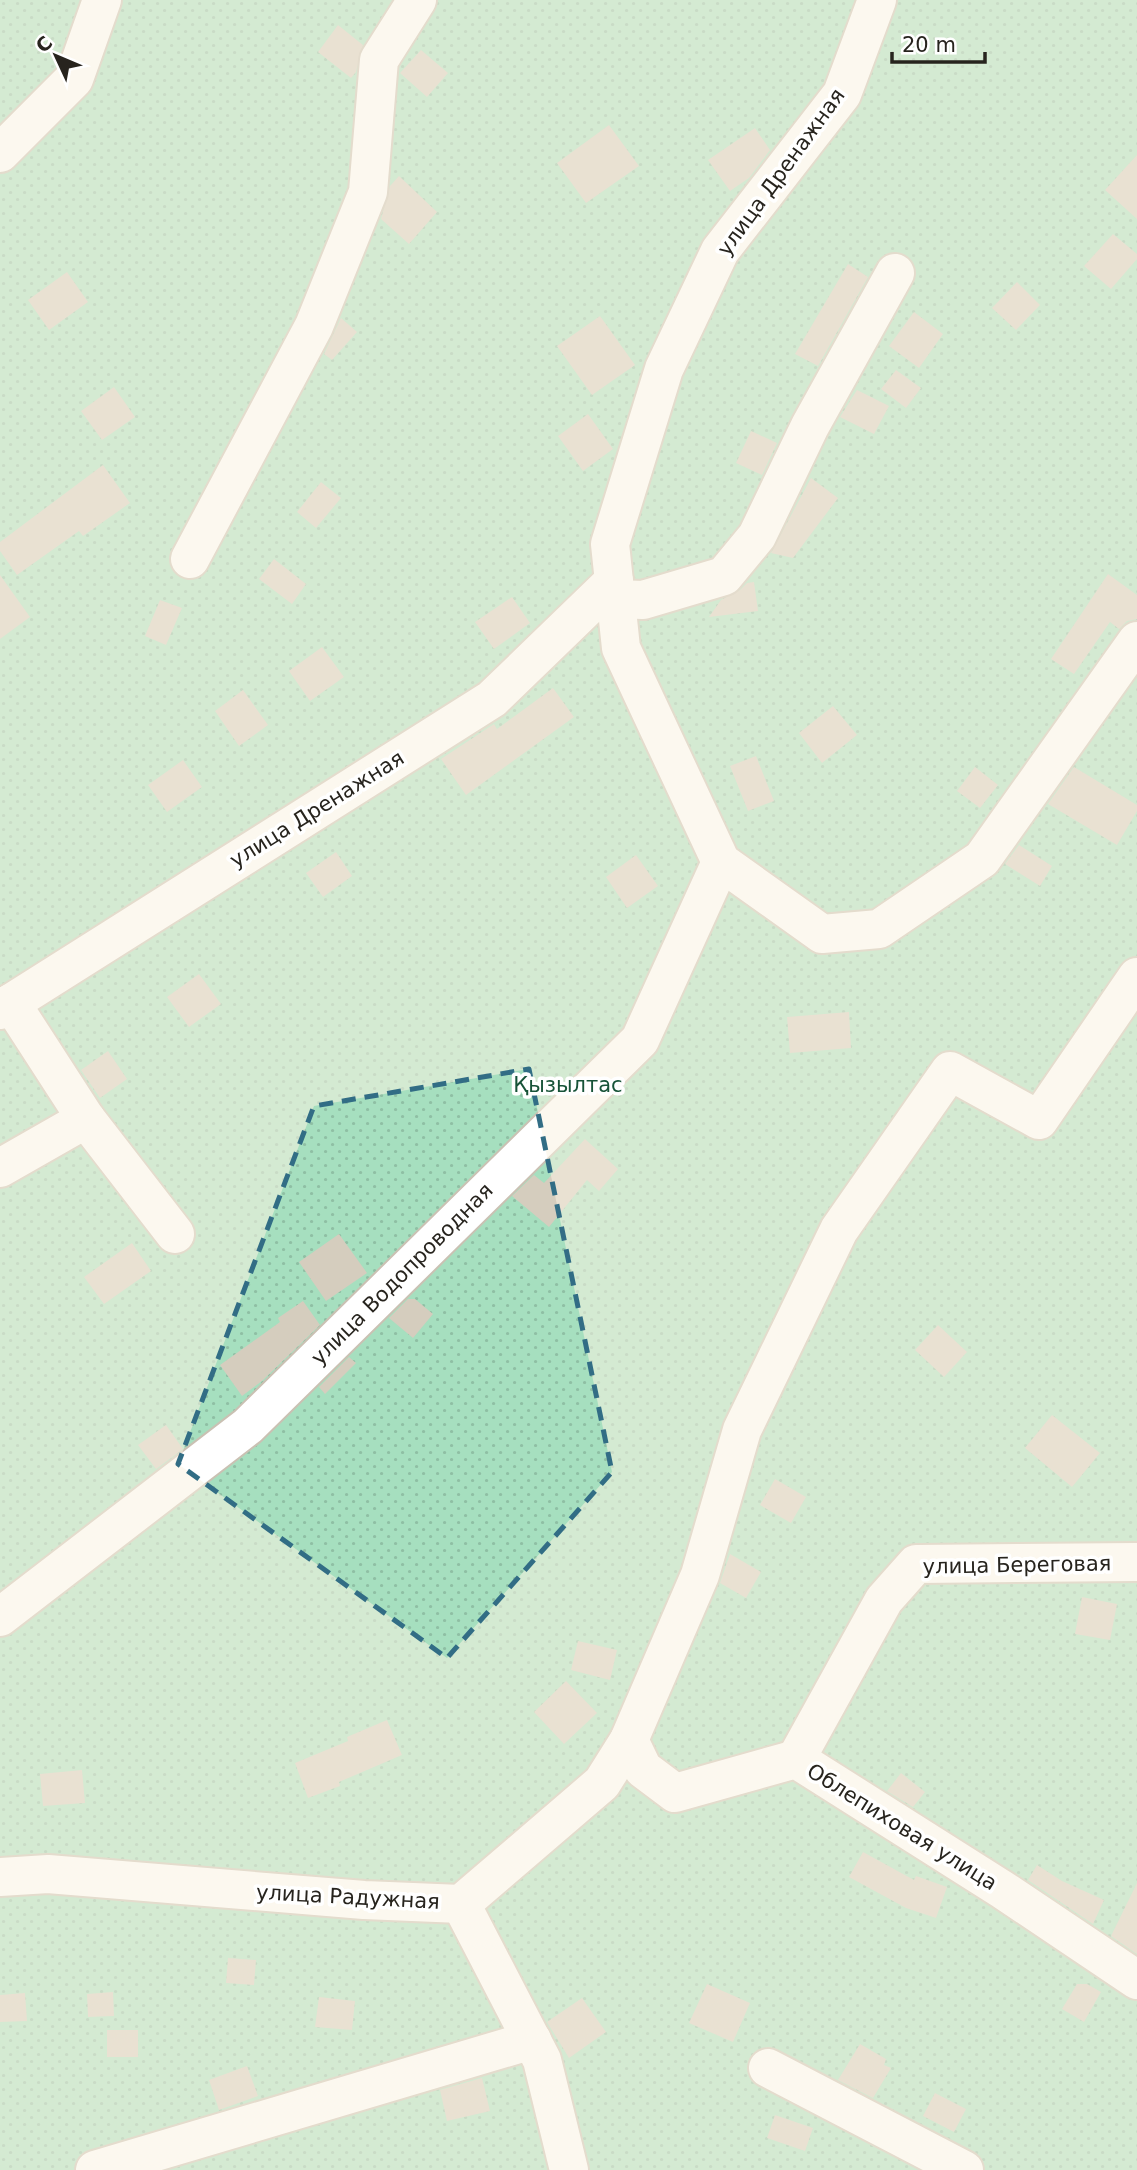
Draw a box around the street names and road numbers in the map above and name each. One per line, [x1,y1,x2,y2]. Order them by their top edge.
street label: улица Дренажная [712,84,850,260]
street label: улица Дренажная [226,746,408,872]
street label: улица Водопроводная [306,1178,498,1370]
street label: улица Береговая [922,1551,1112,1579]
street label: Облепиховая улица [802,1759,1002,1895]
street label: улица Радужная [256,1880,440,1914]

